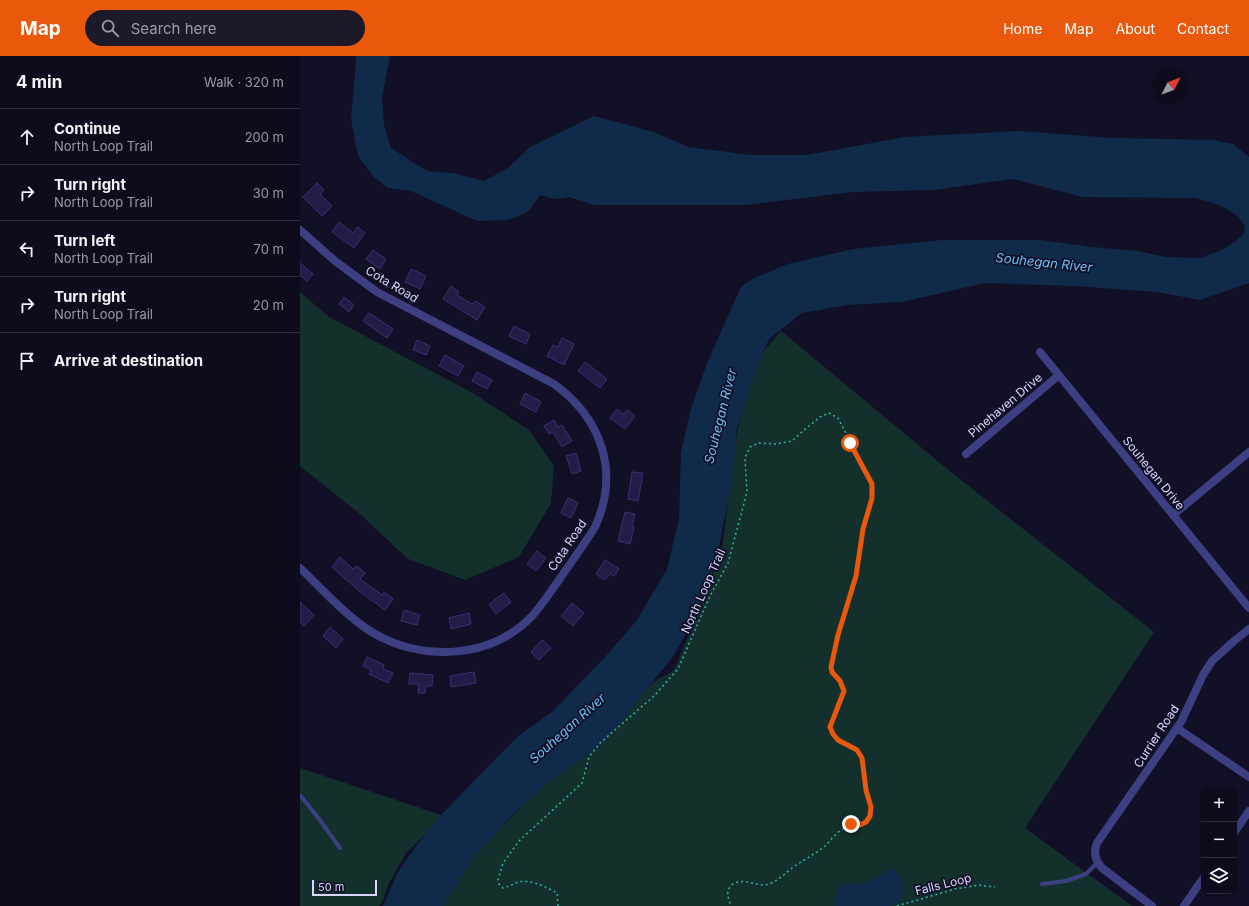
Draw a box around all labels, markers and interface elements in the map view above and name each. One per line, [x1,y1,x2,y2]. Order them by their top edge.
search box [85,10,365,46]
text: Map [20,17,61,40]
icon: search [99,17,121,39]
text: Search here [131,19,216,38]
text: Home [1003,20,1042,37]
text: Map [1064,20,1094,37]
text: About [1116,20,1155,37]
text: Contact [1177,20,1229,37]
north arrow [1153,68,1189,104]
text: 4 min [16,72,62,92]
text: Walk · 320 m [204,74,284,90]
text: Continue [54,119,121,138]
icon: ahead [16,126,38,148]
text: 200 m [245,129,284,145]
text: North Loop Trail [54,138,153,154]
text: Turn right [54,175,126,194]
icon: right [16,182,38,204]
text: 30 m [253,185,284,201]
text: North Loop Trail [54,194,153,210]
text: Turn left [54,231,115,250]
icon: left [16,238,38,260]
text: 70 m [254,241,284,257]
water label: Souhegan River [995,249,1094,275]
text: North Loop Trail [54,250,153,266]
street label: Cota Road [363,262,421,306]
text: Turn right [54,287,126,306]
icon: right [16,294,38,316]
text: 20 m [253,297,284,313]
text: North Loop Trail [54,306,153,322]
icon: arrive [16,350,38,372]
text: Arrive at destination [54,351,203,370]
water label: Souhegan River [700,366,740,465]
street label: Pinehaven Drive [965,370,1045,440]
street label: Souhegan Drive [1120,433,1188,513]
route start [841,434,859,452]
street label: Cota Road [544,516,590,574]
street label: North Loop Trail [678,546,728,636]
water label: Souhegan River [526,689,609,766]
street label: Currier Road [1130,702,1182,770]
map controls [1201,786,1237,894]
button: + [1201,786,1237,822]
route end [842,815,860,833]
button: − [1201,822,1237,858]
button: layers [1201,858,1237,894]
street label: Falls Loop [913,870,973,898]
scale bar [312,878,377,897]
text: 50 m [318,880,344,894]

